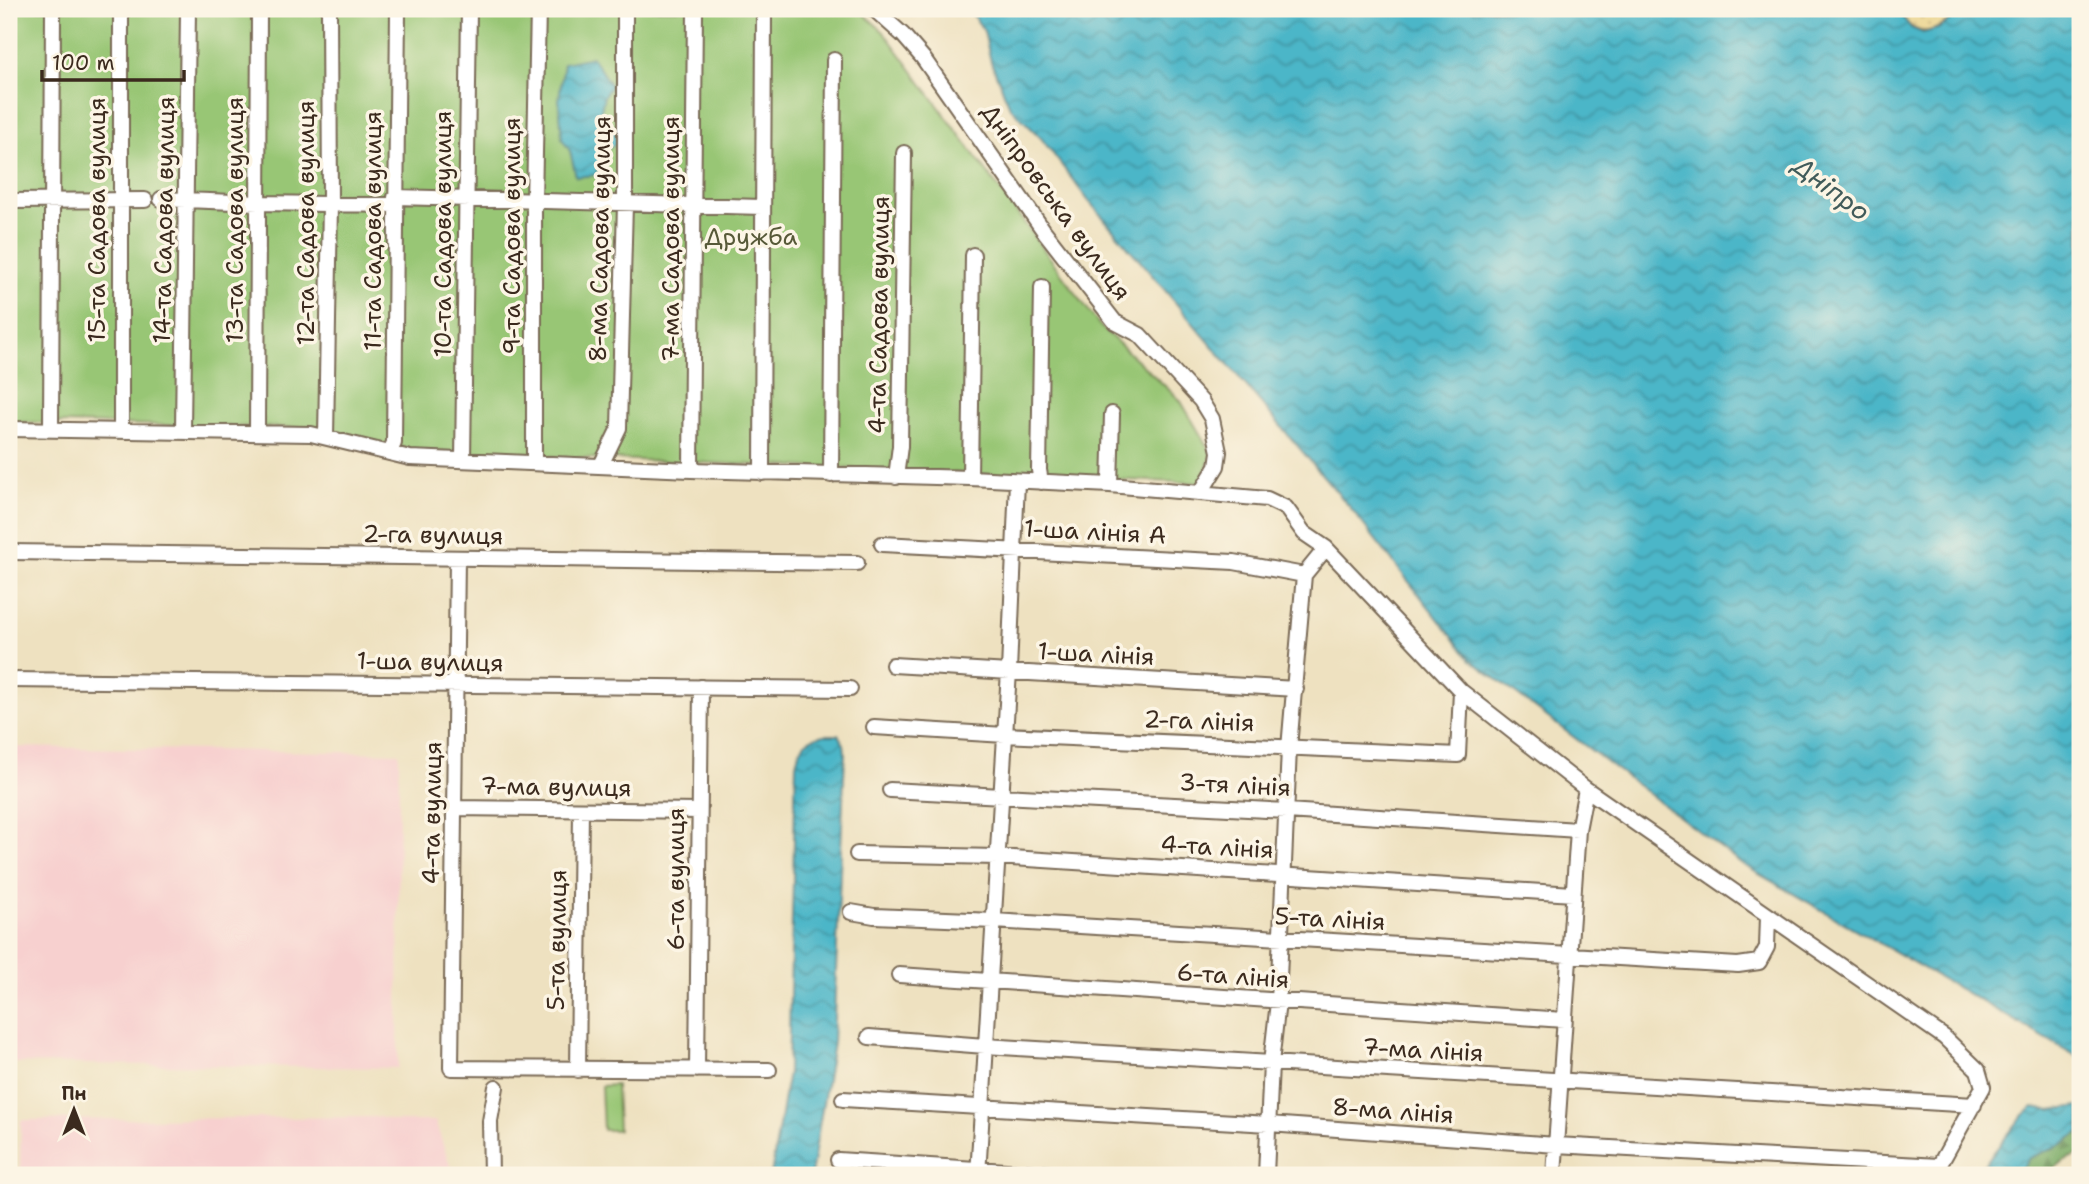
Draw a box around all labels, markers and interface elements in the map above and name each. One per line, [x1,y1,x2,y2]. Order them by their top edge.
scale bar [42,38,184,82]
text: 100 m [52,49,115,77]
street label: 14-та Садова вулиця [146,96,182,344]
street label: 15-та Садова вулиця [81,97,113,343]
street label: 13-та Садова вулиця [219,97,251,343]
street label: Дніпровська вулиця [974,97,1138,307]
street label: 12-та Садова вулиця [290,100,322,346]
street label: 10-та Садова вулиця [427,110,459,358]
street label: 11-та Садова вулиця [357,111,389,351]
street label: 8-ма Садова вулиця [582,116,618,362]
street label: 7-ма Садова вулиця [655,116,687,362]
street label: 9-та Садова вулиця [496,117,528,355]
water label: Дніпро [1785,146,1877,228]
street label: 4-та Садова вулиця [861,196,897,434]
park label: Дружба [705,221,797,253]
street label: 1-ша лінія А [1023,512,1167,552]
street label: 2-га вулиця [362,518,504,552]
street label: 1-ша лінія [1037,635,1155,673]
street label: 1-ша вулиця [356,645,504,679]
street label: 2-га лінія [1143,703,1255,739]
street label: 4-та вулиця [415,741,449,885]
street label: 3-тя лінія [1178,766,1292,804]
street label: 7-ма вулиця [480,770,632,804]
street label: 6-та вулиця [660,808,692,951]
street label: 4-та лінія [1160,828,1274,866]
street label: 5-та вулиця [540,869,574,1011]
street label: 5-та лінія [1274,900,1386,938]
street label: 6-та лінія [1176,956,1290,996]
street label: 7-ма лінія [1362,1031,1484,1069]
north arrow [38,1076,108,1146]
text: Пн [61,1081,87,1106]
street label: 8-ма лінія [1331,1091,1455,1131]

